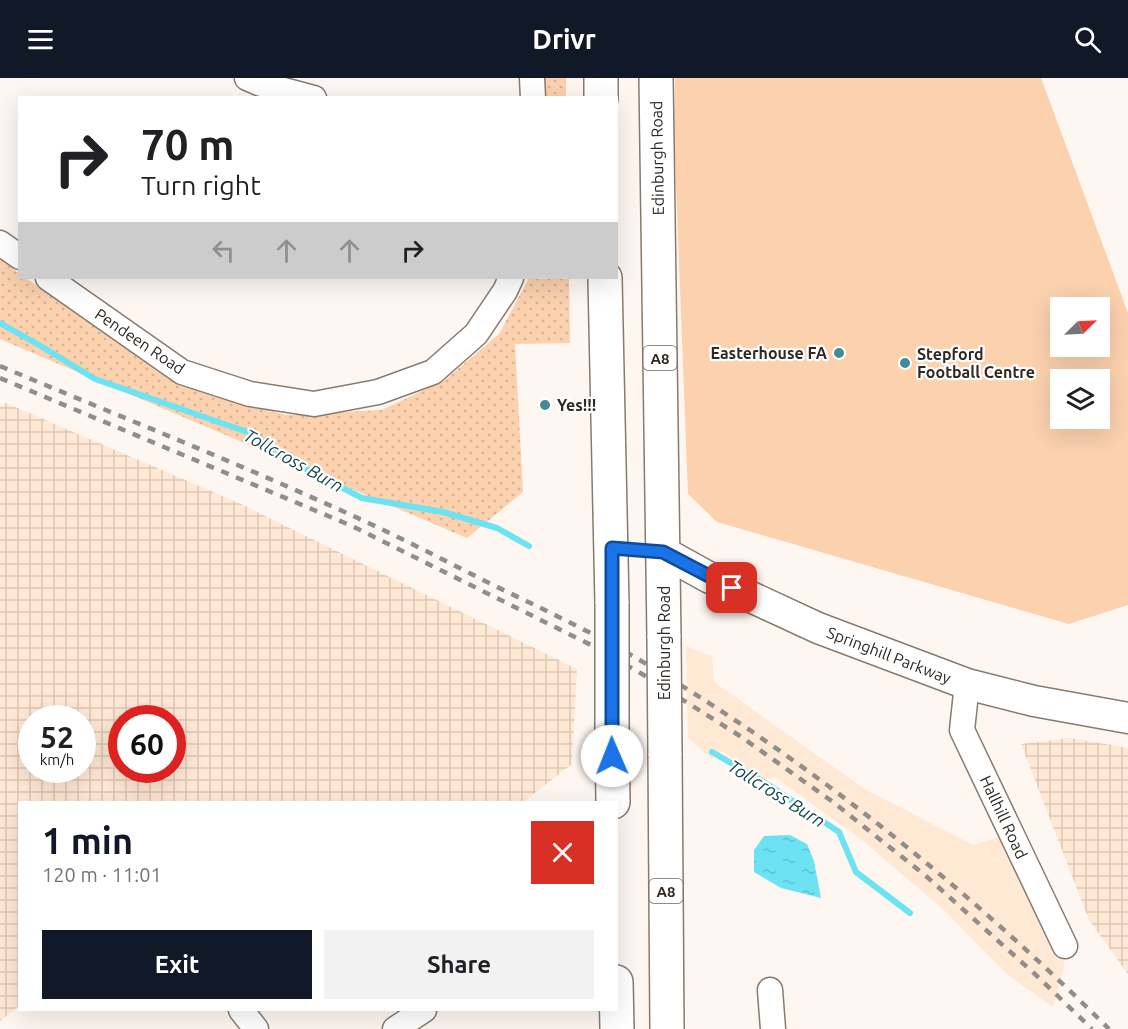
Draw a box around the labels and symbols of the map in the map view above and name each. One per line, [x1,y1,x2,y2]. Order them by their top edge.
street label: Edinburgh Road [647,101,667,215]
north arrow [1050,297,1110,357]
street label: Pendeen Road [92,304,188,378]
place label: Easterhouse FA [711,344,828,362]
place label: Stepford Football Centre [917,345,1035,381]
road number: A8 [644,346,676,370]
marker: Easterhouse FA [832,346,846,360]
marker: Stepford Football Centre [898,356,912,370]
place label: Yes!!! [557,396,596,414]
marker: Yes!!! [538,398,552,412]
water label: Tollcross Burn [241,424,347,496]
pin [706,562,757,613]
street label: Edinburgh Road [655,586,673,700]
street label: Springhill Parkway [825,623,954,687]
speed limit sign: 60 [108,705,186,783]
position arrow [580,724,644,788]
water label: Tollcross Burn [725,755,829,831]
street label: Hallhill Road [977,773,1031,861]
road number: A8 [650,879,682,903]

